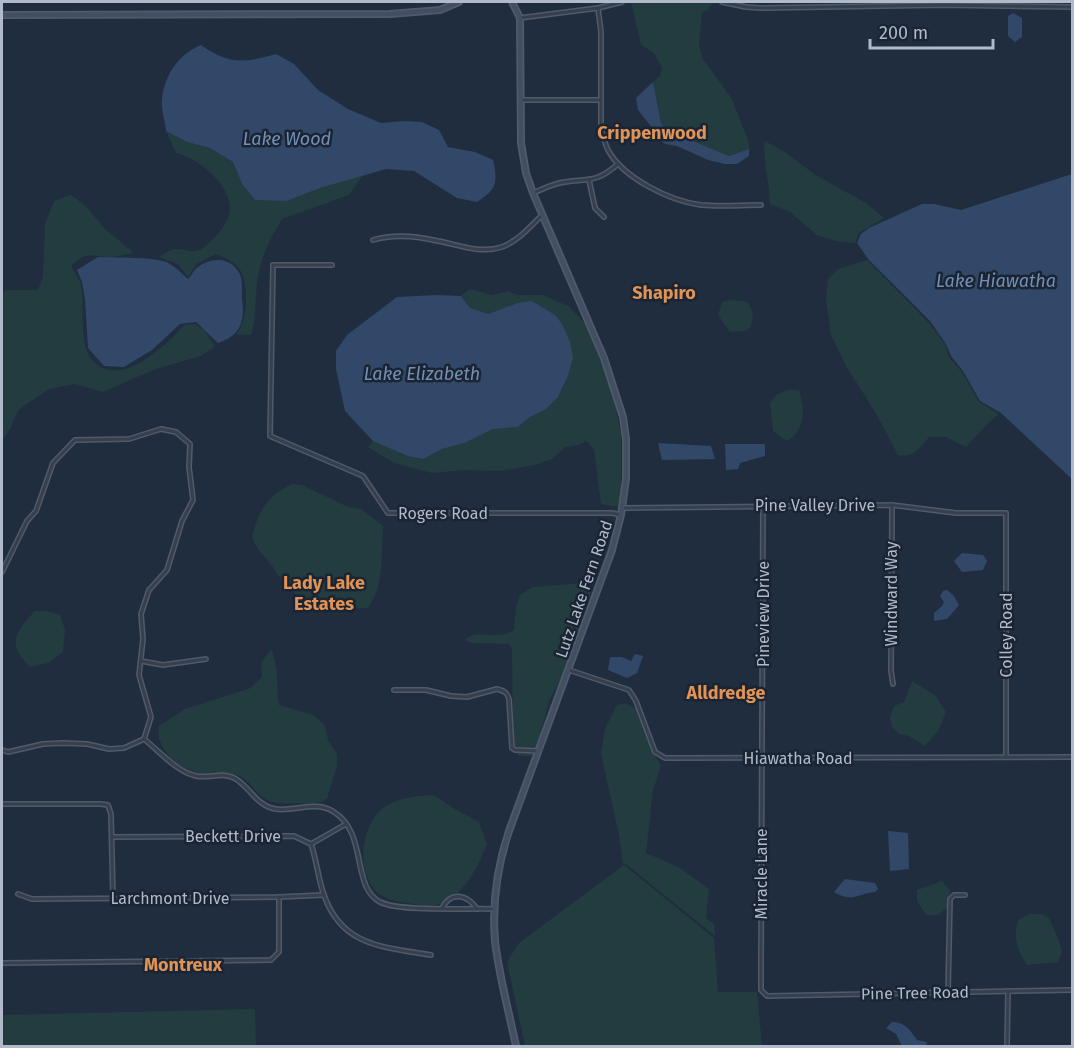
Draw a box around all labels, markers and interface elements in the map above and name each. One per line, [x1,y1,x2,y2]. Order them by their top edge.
scale bar [870,12,993,50]
text: 200 m [879,22,928,44]
district label: Crippenwood [597,122,707,144]
water label: Lake Wood [243,128,332,150]
water label: Lake Hiawatha [936,270,1056,292]
district label: Shapiro [632,282,696,304]
water label: Lake Elizabeth [364,363,480,385]
street label: Pine Valley Drive [755,496,875,515]
street label: Rogers Road [398,504,488,523]
street label: Lutz Lake Fern Road [552,518,616,660]
street label: Windward Way [882,541,901,647]
street label: Pineview Drive [754,561,773,667]
district label: Lady Lake Estates [283,572,365,615]
street label: Colley Road [997,593,1016,677]
district label: Alldredge [686,682,766,704]
street label: Hiawatha Road [744,749,853,768]
street label: Beckett Drive [185,827,281,846]
street label: Miracle Lane [752,828,771,920]
street label: Larchmont Drive [110,889,230,908]
district label: Montreux [144,954,223,976]
street label: Pine Tree Road [861,983,969,1003]

